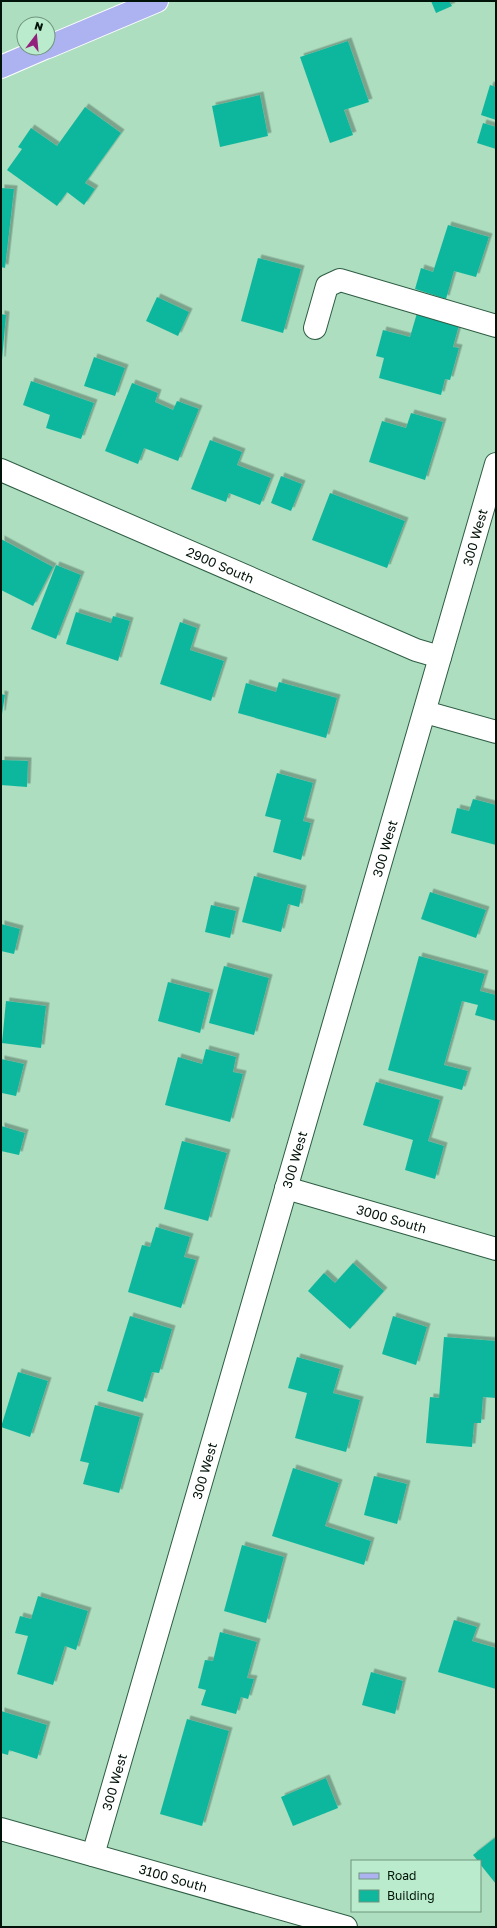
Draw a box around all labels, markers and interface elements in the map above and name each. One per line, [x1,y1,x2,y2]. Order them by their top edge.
north arrow [16,16,56,56]
text: N [33,19,45,33]
street label: 300 West [459,507,491,568]
street label: 2900 South [184,543,256,587]
street label: 300 West [369,818,400,879]
street label: 300 West [279,1129,310,1190]
street label: 3000 South [355,1201,429,1236]
street label: 300 West [188,1440,220,1501]
street label: 300 West [98,1752,130,1812]
legend [351,1860,481,1912]
street label: 3100 South [137,1861,209,1895]
text: Road [387,1868,416,1883]
text: Building [387,1888,435,1903]

